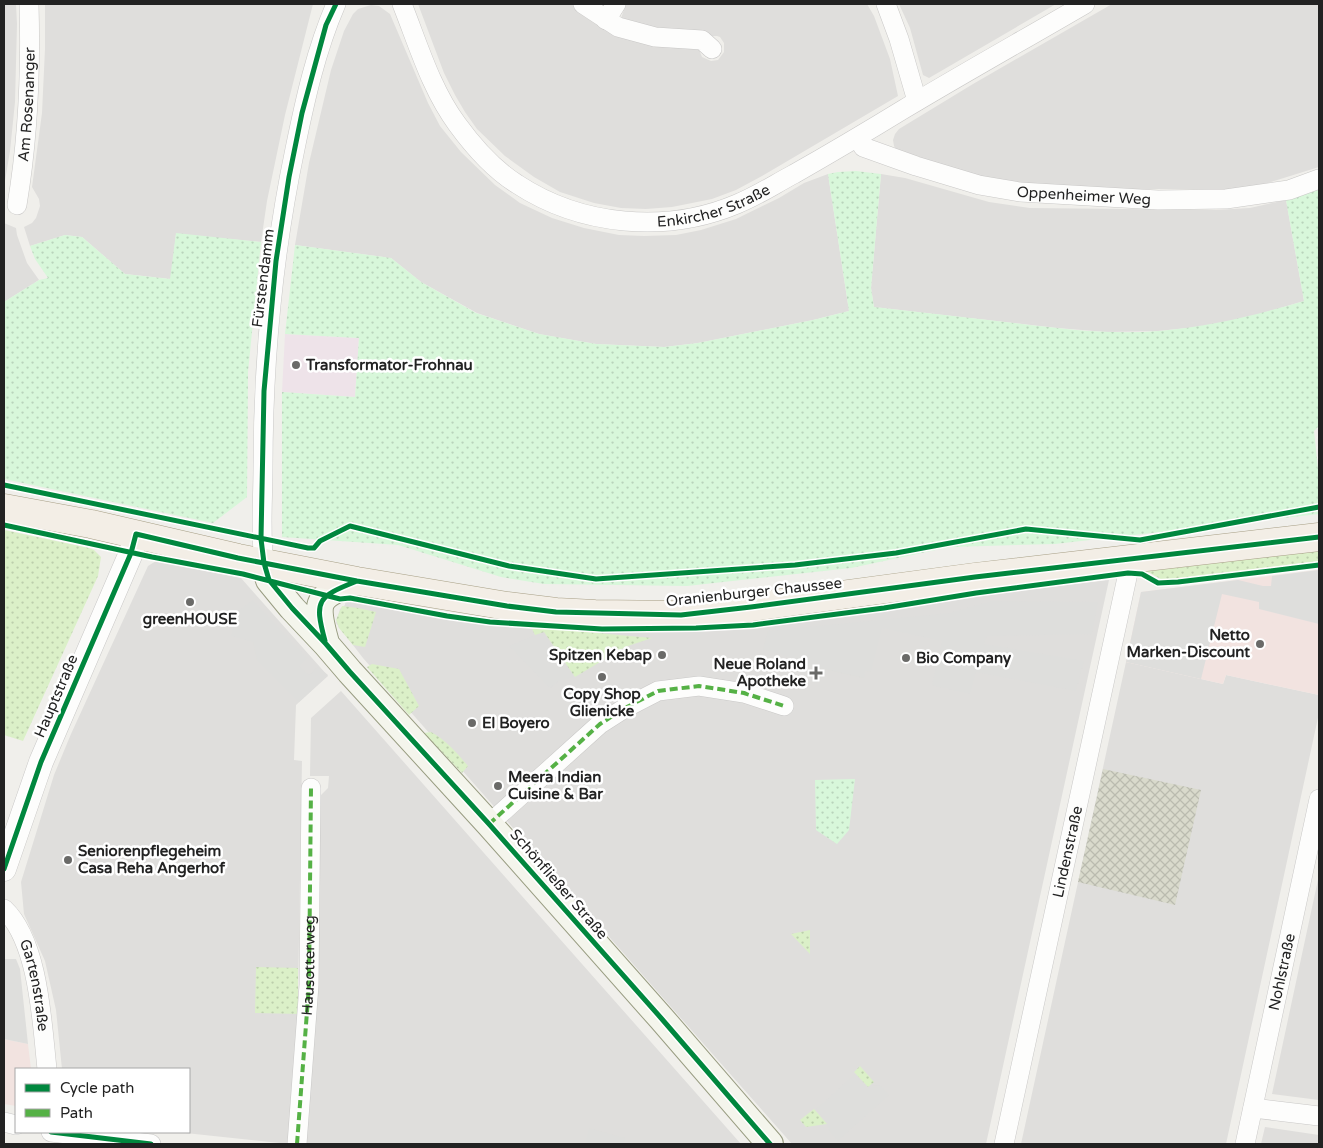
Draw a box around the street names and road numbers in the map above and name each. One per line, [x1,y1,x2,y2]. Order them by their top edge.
street label: Am Rosenanger [14,47,39,163]
street label: Enkircher Straße [656,180,773,231]
street label: Oppenheimer Weg [1016,183,1152,209]
street label: Fürstendamm [248,228,278,328]
street label: Oranienburger Chaussee [665,574,843,610]
street label: Hauptstraße [30,652,82,740]
street label: Lindenstraße [1049,804,1086,899]
street label: Schönfließer Straße [506,825,612,943]
street label: Hausotterweg [298,915,319,1016]
street label: Nohlstraße [1265,932,1299,1012]
street label: Gartenstraße [16,937,52,1032]

